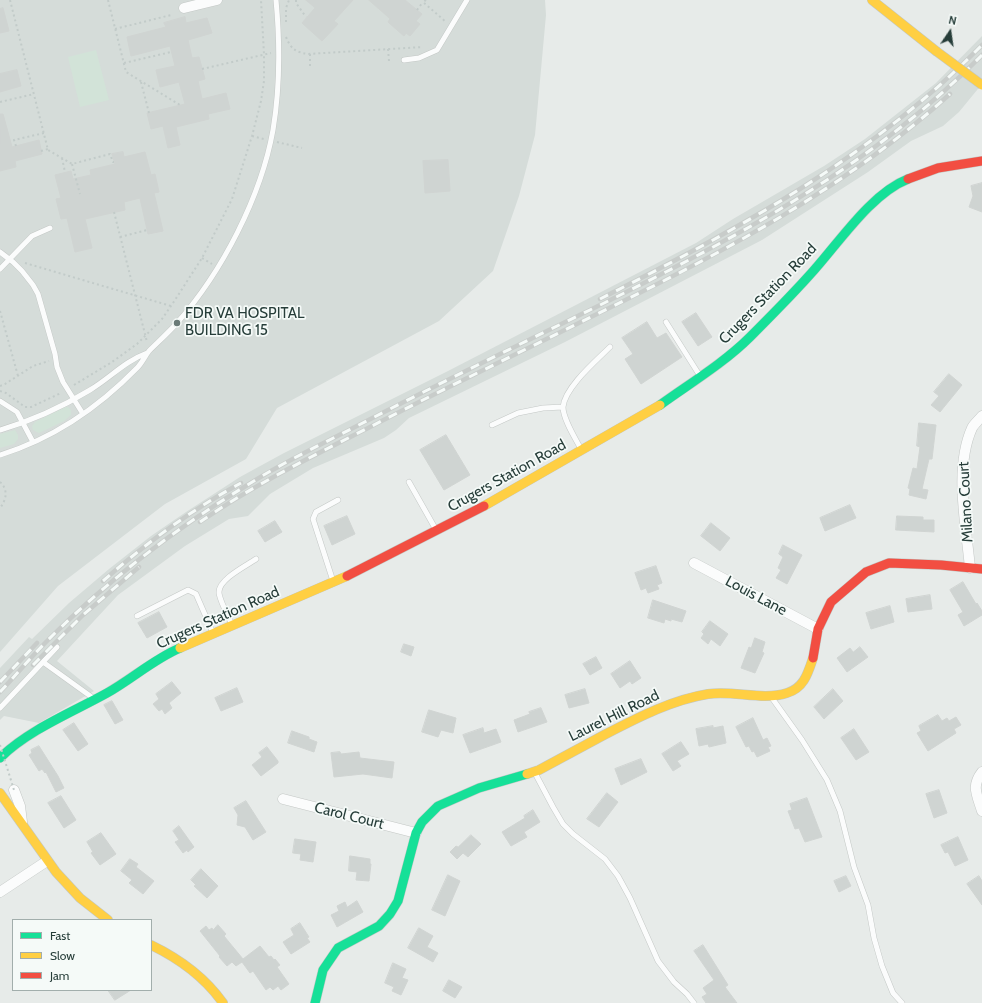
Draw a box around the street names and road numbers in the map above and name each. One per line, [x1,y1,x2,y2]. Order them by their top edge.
street label: Crugers Station Road [715,240,821,348]
street label: Crugers Station Road [445,436,569,516]
street label: Milano Court [955,461,977,543]
street label: Louis Lane [722,572,790,620]
street label: Crugers Station Road [154,583,282,653]
street label: Laurel Hill Road [566,686,662,746]
street label: Carol Court [312,799,386,833]

